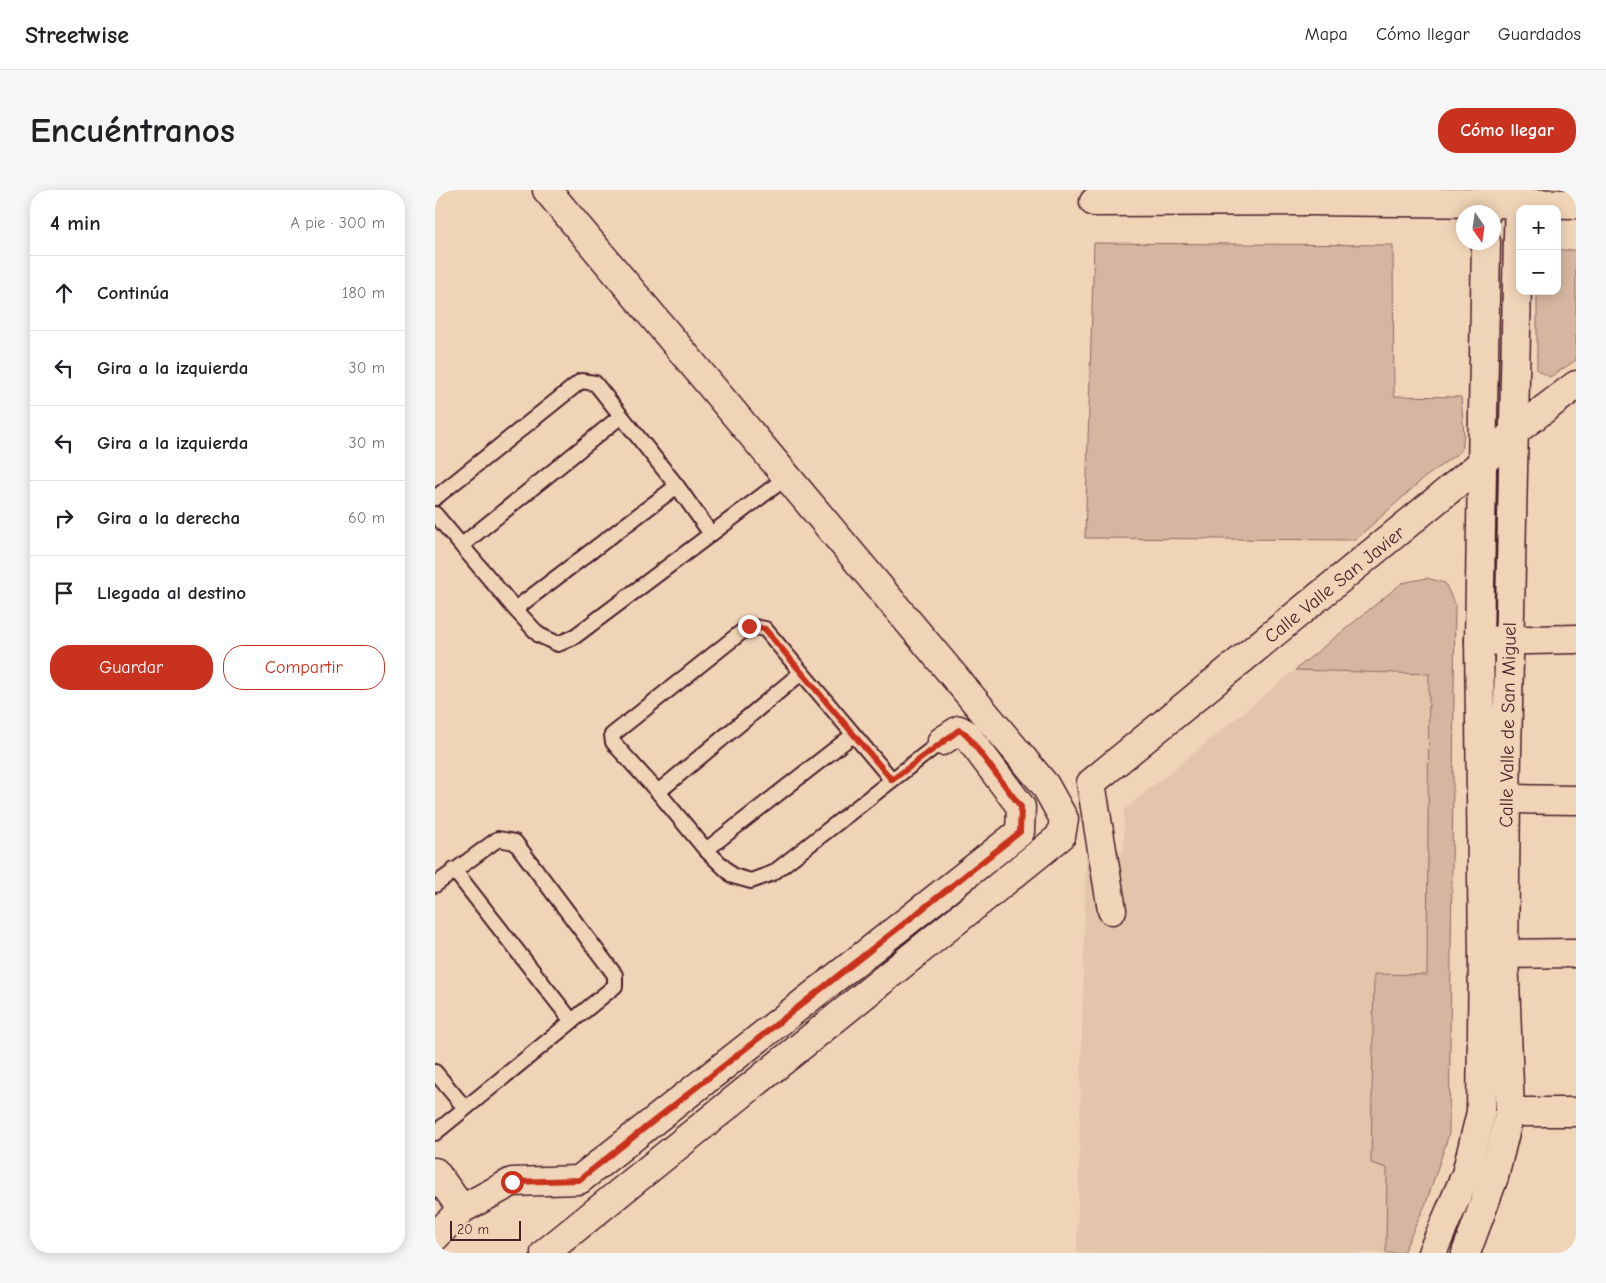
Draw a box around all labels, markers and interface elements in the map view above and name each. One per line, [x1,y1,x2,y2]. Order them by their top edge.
text: Streetwise [25,21,129,49]
text: Mapa [1305,24,1348,45]
text: Cómo llegar [1376,24,1470,45]
text: Guardados [1498,24,1581,45]
button: Cómo llegar [1438,108,1576,153]
text: Encuéntranos [30,110,235,151]
north arrow [1456,205,1501,250]
map controls [1516,205,1561,295]
button: + [1516,205,1561,250]
text: 4 min [50,211,101,235]
text: A pie · 300 m [291,214,385,232]
button: − [1516,250,1561,295]
icon: ahead [50,279,78,307]
text: Continúa [97,282,169,304]
text: 180 m [342,284,385,302]
icon: left [50,354,78,382]
text: Gira a la izquierda [97,357,248,379]
text: 30 m [349,359,385,377]
icon: left [50,429,78,457]
text: Gira a la izquierda [97,432,248,454]
text: 30 m [349,434,385,452]
icon: right [50,504,78,532]
text: Gira a la derecha [97,507,240,529]
text: 60 m [348,509,385,527]
street label: Calle Valle San Javier [1260,521,1409,648]
icon: arrive [50,579,78,607]
text: Llegada al destino [97,582,246,604]
route end [738,615,761,638]
street label: Calle Valle de San Miguel [1495,622,1521,828]
button: Guardar [50,645,213,690]
button: Compartir [223,645,385,690]
route start [501,1171,524,1194]
scale bar [450,1218,521,1241]
text: 20 m [457,1221,489,1238]

